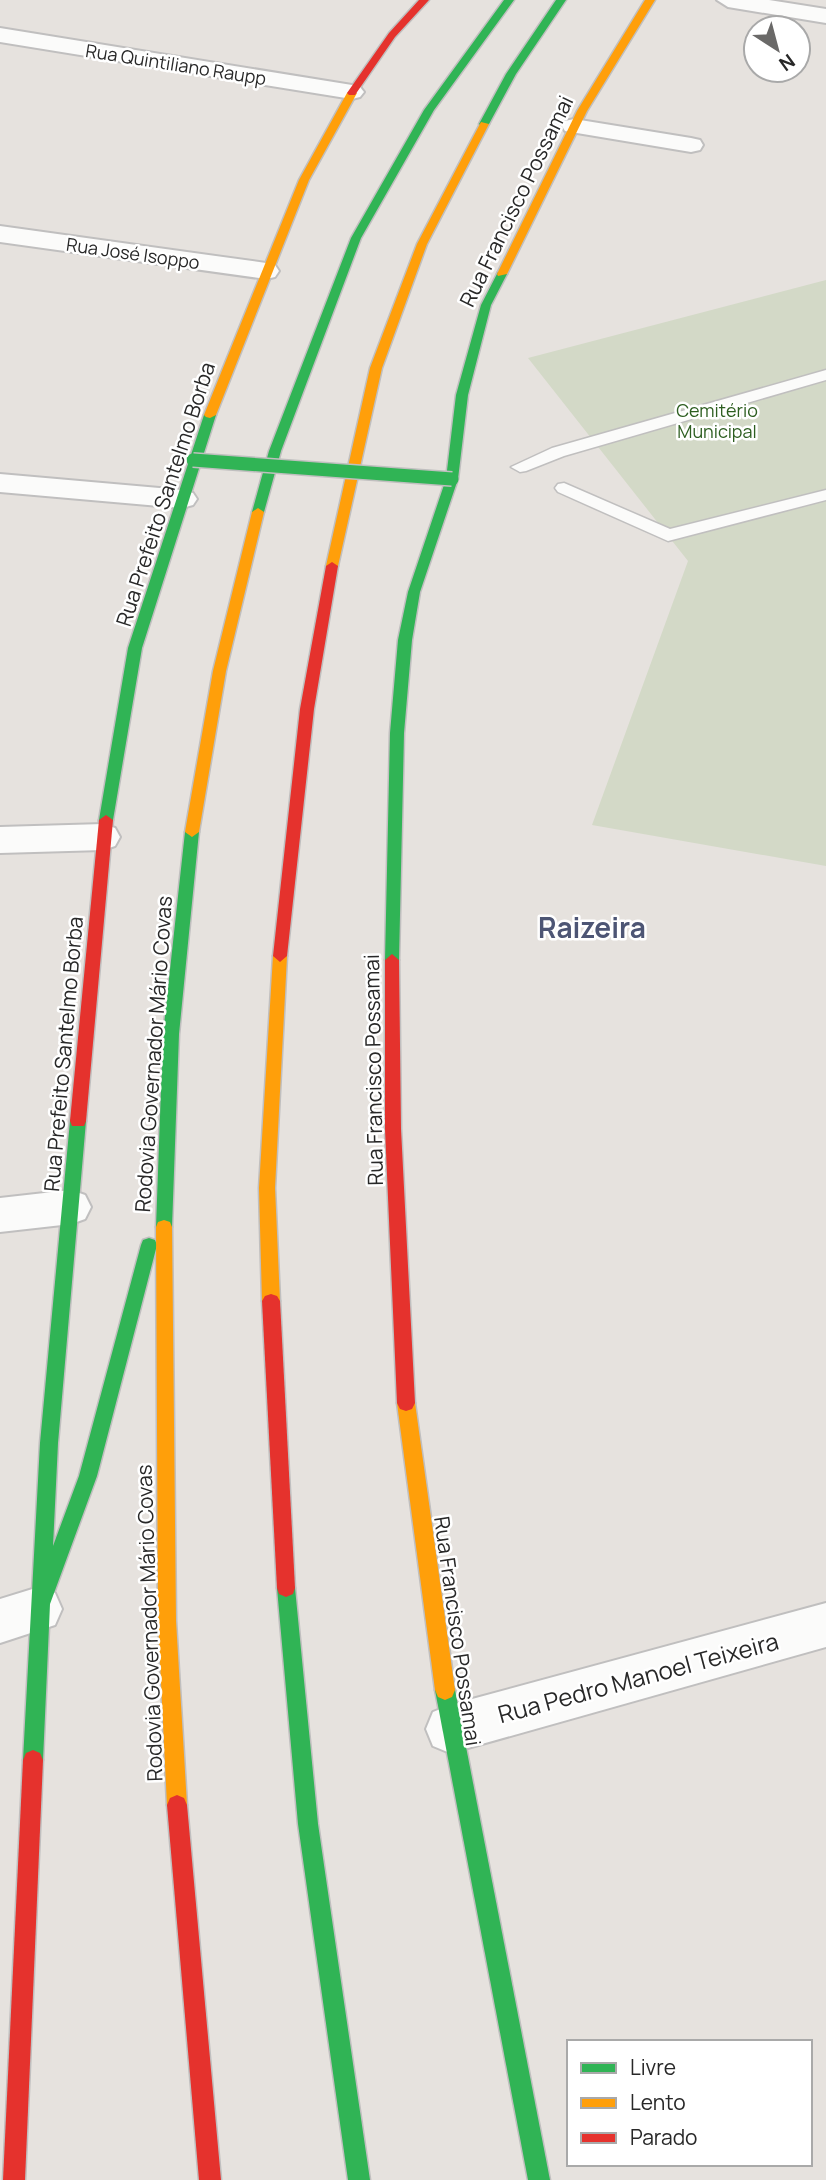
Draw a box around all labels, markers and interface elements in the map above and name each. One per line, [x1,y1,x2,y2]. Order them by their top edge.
north arrow [742,14,812,84]
street label: Rua Quintiliano Raupp [84,38,268,90]
text: N [774,48,800,77]
street label: Rua Francisco Possamai [453,91,579,311]
street label: Rua José Isoppo [65,232,201,274]
street label: Rua Prefeito Santelmo Borba [109,358,221,630]
park label: Cemitério Municipal [676,398,758,443]
street label: Rodovia Governador Mário Covas [128,895,178,1213]
district label: Raizeira [538,908,646,946]
street label: Rua Prefeito Santelmo Borba [37,915,89,1193]
street label: Rua Francisco Possamai [357,954,389,1186]
street label: Rodovia Governador Mário Covas [129,1464,169,1782]
street label: Rua Francisco Possamai [428,1514,488,1748]
street label: Rua Pedro Manoel Teixeira [494,1624,782,1730]
legend [567,2040,812,2166]
text: Livre [630,2053,676,2081]
text: Lento [630,2088,686,2116]
text: Parado [630,2123,698,2151]

